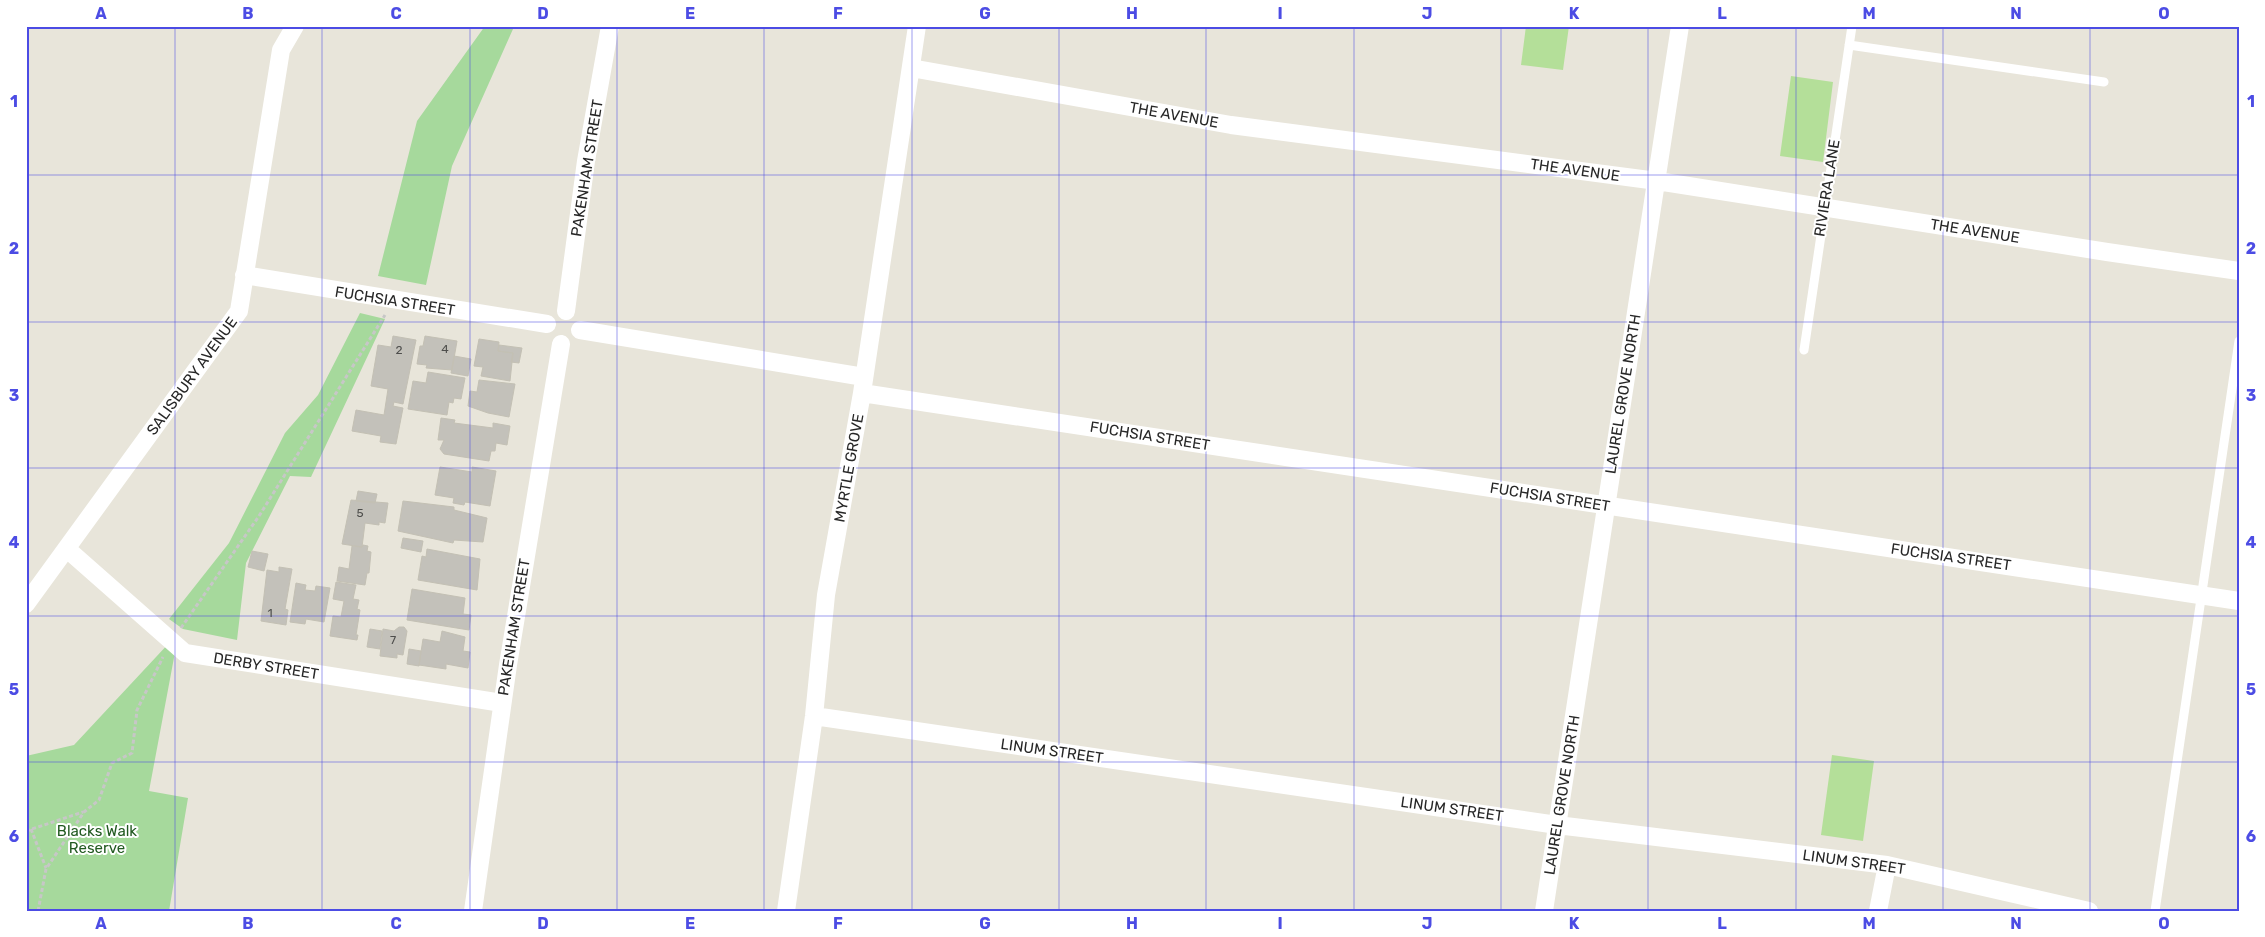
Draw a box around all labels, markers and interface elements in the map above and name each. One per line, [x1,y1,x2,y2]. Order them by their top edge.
text: A [95,4,107,23]
text: B [242,4,254,23]
text: C [390,4,402,23]
text: D [537,4,549,23]
text: E [685,4,695,23]
text: F [833,4,843,23]
text: G [979,4,991,23]
text: H [1126,4,1138,23]
text: I [1277,4,1283,23]
text: J [1422,4,1432,23]
text: K [1569,4,1580,23]
text: L [1717,4,1727,23]
text: M [1862,4,1876,23]
text: N [2010,4,2022,23]
text: O [2158,4,2170,23]
text: 1 [10,92,18,111]
text: 1 [2247,92,2255,111]
street label: PAKENHAM STREET [567,98,607,238]
street label: THE AVENUE [1128,98,1220,132]
street label: RIVIERA LANE [1810,138,1844,238]
street label: THE AVENUE [1529,155,1621,185]
street label: THE AVENUE [1929,215,2021,247]
text: 2 [9,239,19,258]
text: 2 [2246,239,2256,258]
street label: FUCHSIA STREET [334,283,457,319]
street label: SALISBURY AVENUE [143,313,241,439]
street label: LAUREL GROVE NORTH [1601,313,1645,475]
house number: 4 [441,342,449,356]
house number: 2 [395,343,403,357]
text: 3 [9,386,19,405]
text: 3 [2246,386,2256,405]
street label: MYRTLE GROVE [831,412,867,524]
street label: FUCHSIA STREET [1089,418,1212,454]
street label: FUCHSIA STREET [1489,479,1612,515]
house number: 5 [356,506,364,520]
text: 4 [9,533,20,552]
text: 4 [2246,533,2257,552]
street label: FUCHSIA STREET [1890,540,2013,574]
street label: PAKENHAM STREET [494,557,534,697]
house number: 1 [267,606,273,620]
house number: 7 [390,633,396,647]
street label: DERBY STREET [212,649,320,683]
text: 5 [9,680,19,699]
text: 5 [2246,680,2256,699]
street label: LAUREL GROVE NORTH [1540,714,1584,876]
street label: LINUM STREET [999,735,1105,767]
street label: LINUM STREET [1399,793,1505,825]
park label: Blacks Walk Reserve [57,822,137,857]
text: 6 [9,827,19,846]
text: 6 [2246,827,2256,846]
street label: LINUM STREET [1801,846,1907,878]
text: A [95,914,107,933]
text: B [242,914,254,933]
text: C [390,914,402,933]
text: D [537,914,549,933]
text: E [685,914,695,933]
text: F [833,914,843,933]
text: G [979,914,991,933]
text: H [1126,914,1138,933]
text: I [1277,914,1283,933]
text: J [1422,914,1432,933]
text: K [1569,914,1580,933]
text: L [1717,914,1727,933]
text: M [1862,914,1876,933]
text: N [2010,914,2022,933]
text: O [2158,914,2170,933]

